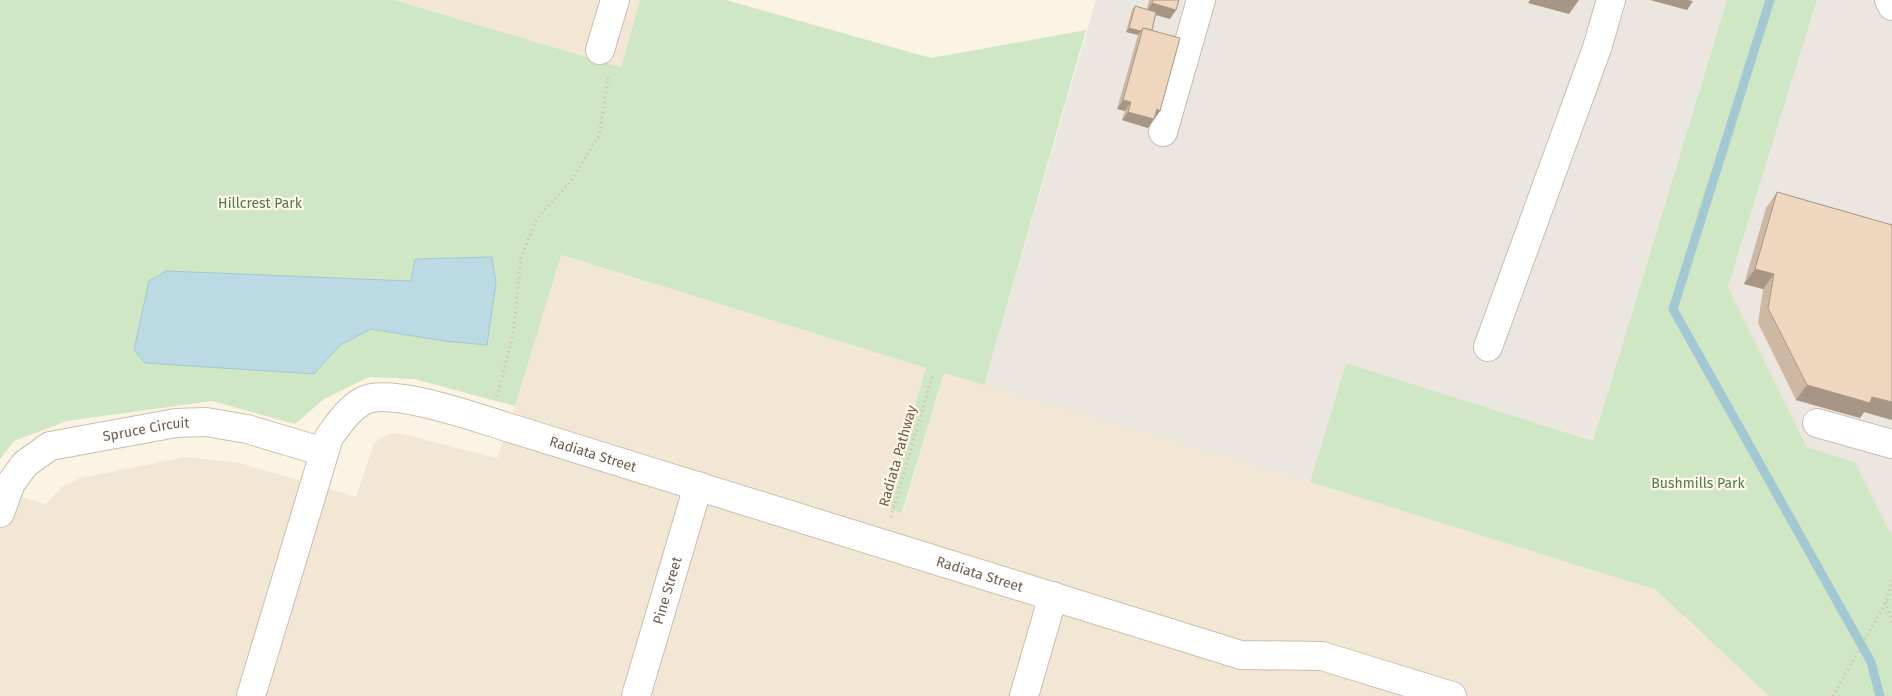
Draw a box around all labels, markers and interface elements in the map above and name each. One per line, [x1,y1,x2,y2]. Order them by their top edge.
park label: Hillcrest Park [218,195,303,212]
street label: Radiata Pathway [875,403,921,509]
street label: Spruce Circuit [101,414,191,445]
street label: Radiata Street [547,432,640,476]
park label: Bushmills Park [1651,475,1746,492]
street label: Radiata Street [934,552,1026,596]
street label: Pine Street [649,554,685,626]

